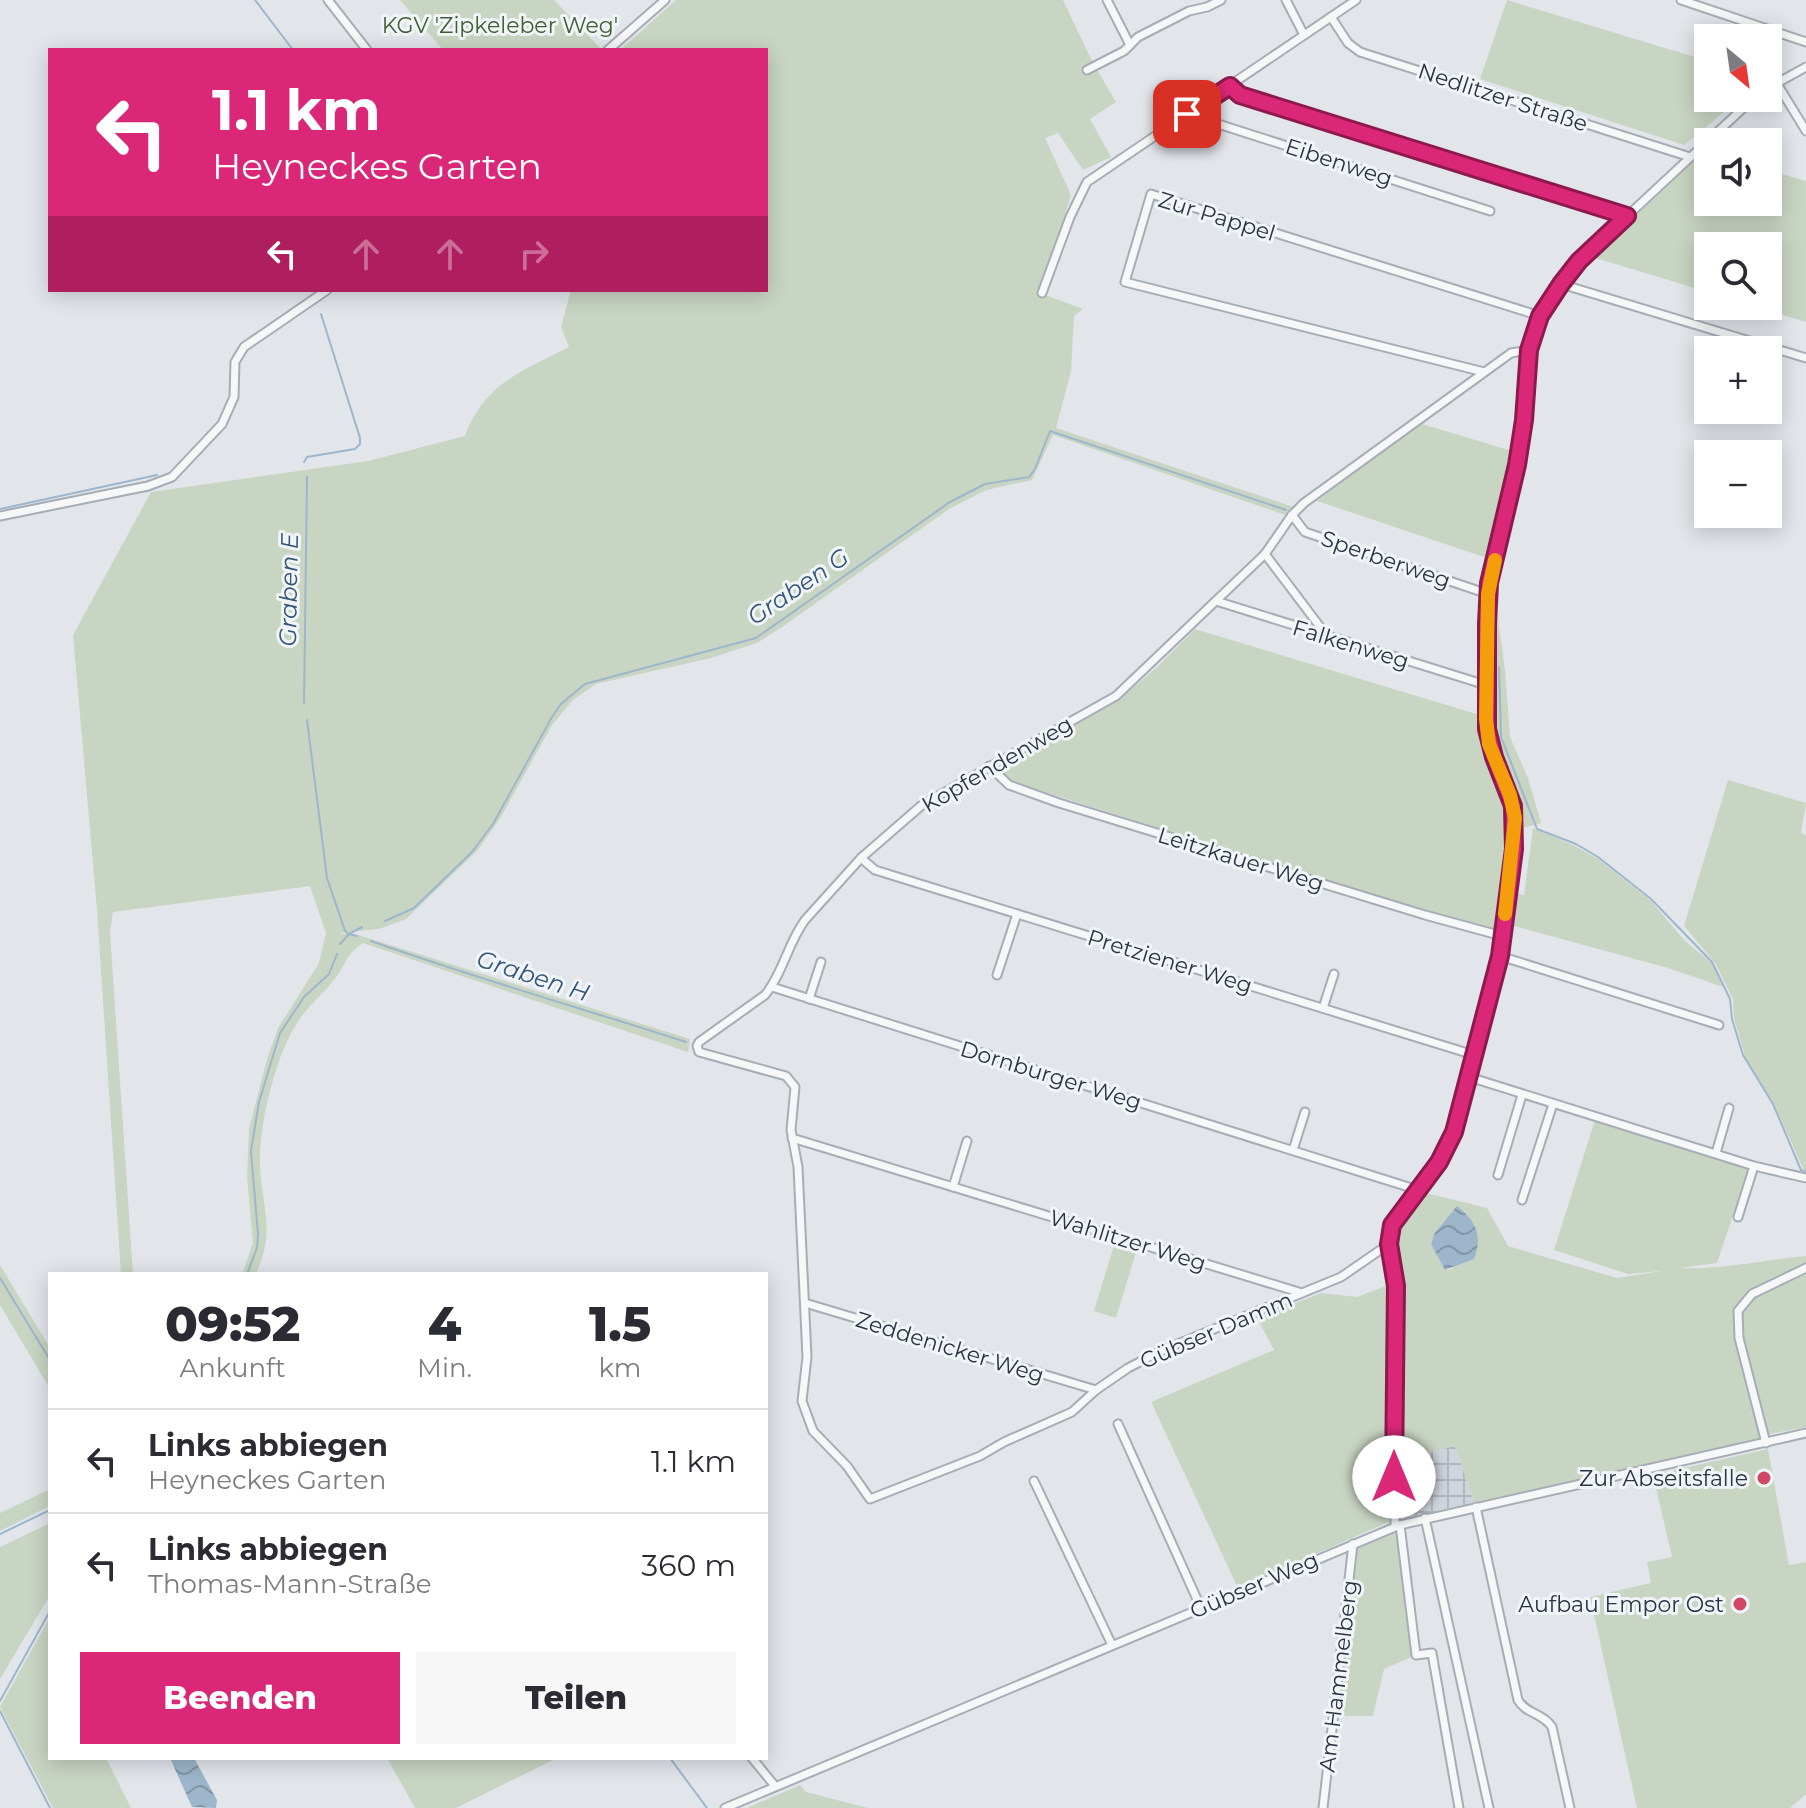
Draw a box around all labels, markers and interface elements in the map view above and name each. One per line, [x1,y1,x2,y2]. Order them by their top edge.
park label: KGV 'Zipkeleber Weg' [382,12,618,39]
north arrow [1694,24,1782,112]
map controls [1694,24,1782,528]
street label: Nedlitzer Straße [1415,57,1591,138]
text: 1.1 km [212,76,381,144]
icon: left [80,80,184,184]
pin [1153,80,1221,148]
icon: arrive [1165,92,1209,136]
button: sound [1694,128,1782,216]
street label: Eibenweg [1282,133,1396,192]
text: Heyneckes Garten [212,144,542,188]
street label: Zur Pappel [1155,186,1279,247]
icon: left [260,232,304,276]
icon: ahead [344,232,388,276]
icon: ahead [428,232,472,276]
icon: right [512,232,556,276]
button: search [1694,232,1782,320]
button: + [1694,336,1782,424]
button: − [1694,440,1782,528]
street label: Sperberweg [1318,525,1454,594]
water label: Graben E [273,532,304,647]
water label: Graben G [742,542,854,631]
street label: Falkenweg [1289,614,1412,675]
street label: Kopfendenweg [917,710,1077,818]
street label: Leitzkauer Weg [1155,821,1327,898]
street label: Pretziener Weg [1084,924,1255,999]
water label: Graben H [473,944,593,1007]
street label: Dornburger Weg [957,1035,1145,1116]
street label: Wahlitzer Weg [1046,1204,1209,1277]
street label: Gübser Damm [1136,1286,1297,1375]
text: 09:52 [165,1295,300,1353]
text: 4 [428,1295,461,1353]
text: 1.5 [589,1295,651,1353]
street label: Zeddenicker Weg [852,1306,1047,1389]
text: Ankunft [180,1352,286,1384]
text: Min. [417,1352,472,1384]
text: km [599,1352,641,1384]
text: Links abbiegen [148,1427,388,1464]
position arrow [1352,1435,1436,1519]
icon: left [80,1439,124,1483]
text: 1.1 km [651,1443,736,1480]
text: Heyneckes Garten [148,1464,386,1496]
place label: Zur Abseitsfalle [1579,1465,1748,1492]
marker: Zur Abseitsfalle [1755,1469,1773,1487]
text: Links abbiegen [148,1531,388,1568]
icon: left [80,1543,124,1587]
street label: Gübser Weg [1186,1546,1322,1625]
text: 360 m [641,1547,736,1584]
text: Thomas-Mann-Straße [148,1568,431,1600]
street label: Am Hammelberg [1313,1578,1364,1774]
place label: Aufbau Empor Ost [1518,1591,1724,1618]
marker: Aufbau Empor Ost [1731,1595,1749,1613]
button: Beenden [80,1652,400,1744]
button: Teilen [416,1652,736,1744]

